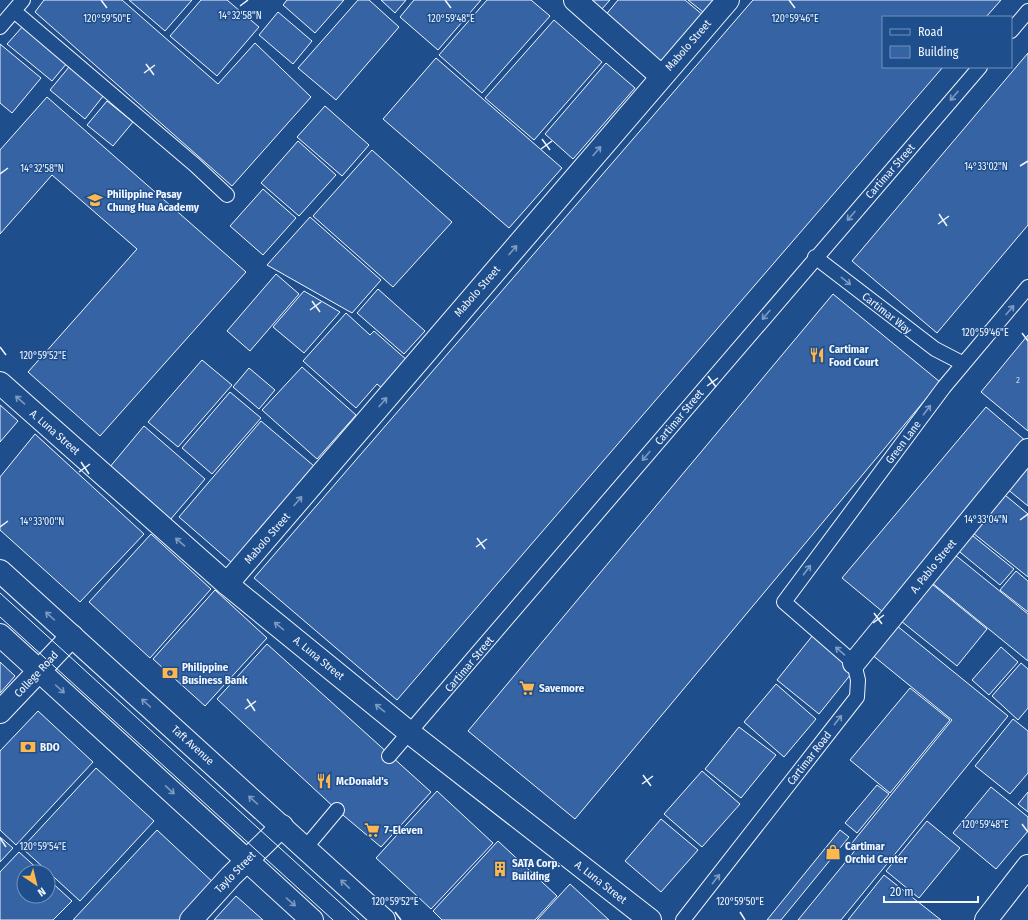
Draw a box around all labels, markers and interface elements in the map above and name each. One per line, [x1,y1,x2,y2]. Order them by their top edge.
text: 14°32'58"N [218,10,262,22]
text: 120°59'50"E [83,13,131,25]
text: 120°59'48"E [427,13,475,25]
text: 120°59'46"E [771,13,819,25]
legend [882,16,1012,68]
street label: Mabolo Street [663,17,714,73]
text: Road [918,25,943,39]
text: Building [918,45,959,59]
one-way arrow [950,91,959,102]
street label: Cartimar Street [863,141,918,201]
one-way arrow [593,146,602,156]
text: 14°33'02"N [964,161,1008,173]
text: 14°32'58"N [20,163,64,175]
place label: Philippine Pasay Chung Hua Academy [107,188,200,214]
school or university icon: Philippine Pasay Chung Hua Academy [86,191,104,209]
one-way arrow [846,211,855,221]
one-way arrow [508,245,517,255]
street label: Mabolo Street [452,263,503,319]
one-way arrow [841,277,852,285]
street label: Cartimar Way [859,290,914,337]
one-way arrow [1005,305,1014,315]
one-way arrow [762,309,771,320]
text: 120°59'46"E [961,327,1009,339]
place label: Cartimar Food Court [829,343,879,369]
restaurant icon: Cartimar Food Court [808,346,826,364]
text: 120°59'52"E [20,350,67,362]
house number: 2 [1016,375,1020,385]
street label: Cartimar Street [652,387,707,448]
one-way arrow [14,396,25,405]
one-way arrow [378,397,387,407]
one-way arrow [923,405,931,416]
street label: A. Luna Street [27,407,83,458]
street label: Green Lane [883,418,924,466]
one-way arrow [641,451,650,462]
one-way arrow [294,495,303,506]
street label: Mabolo Street [242,510,293,566]
text: 14°33'04"N [964,514,1008,526]
text: 14°33'00"N [20,516,64,528]
street label: A. Pablo Street [908,536,959,596]
one-way arrow [175,537,185,547]
one-way arrow [803,565,811,576]
one-way arrow [45,611,55,621]
one-way arrow [274,621,285,630]
street label: A. Luna Street [290,634,347,683]
street label: Cartimar Street [442,634,497,695]
one-way arrow [835,646,845,655]
street label: College Road [12,649,61,700]
place label: Philippine Business Bank [182,661,248,687]
bank icon: Philippine Business Bank [161,664,179,682]
supermarket icon: Savemore [518,679,536,697]
place label: Savemore [539,682,585,695]
one-way arrow [55,684,65,694]
one-way arrow [141,699,152,708]
one-way arrow [375,704,386,712]
one-way arrow [834,715,843,726]
street label: Taft Avenue [169,723,217,768]
street label: Cartimar Road [785,729,834,788]
bank icon: BDO [19,738,37,756]
place label: BDO [40,741,60,754]
restaurant icon: McDonald's [315,772,333,790]
place label: McDonald's [336,775,389,788]
one-way arrow [165,785,175,795]
one-way arrow [248,795,258,804]
text: 120°59'48"E [961,819,1009,831]
supermarket icon: 7-Eleven [363,821,381,839]
place label: 7-Eleven [384,824,423,837]
place label: Cartimar Orchid Center [845,840,908,866]
text: 120°59'54"E [20,841,67,853]
shop icon: Cartimar Orchid Center [824,843,842,861]
street label: Taylo Street [212,849,259,896]
place label: SATA Corp. Building [512,857,560,883]
street label: A. Luna Street [572,858,629,907]
building icon: SATA Corp. Building [491,860,509,878]
north arrow [16,864,56,904]
one-way arrow [712,873,720,884]
scale bar [884,878,978,904]
one-way arrow [341,880,351,889]
text: N [35,885,48,899]
text: 20 m [890,885,914,899]
text: 120°59'52"E [372,896,419,908]
text: 120°59'50"E [716,896,764,908]
one-way arrow [286,897,297,906]

